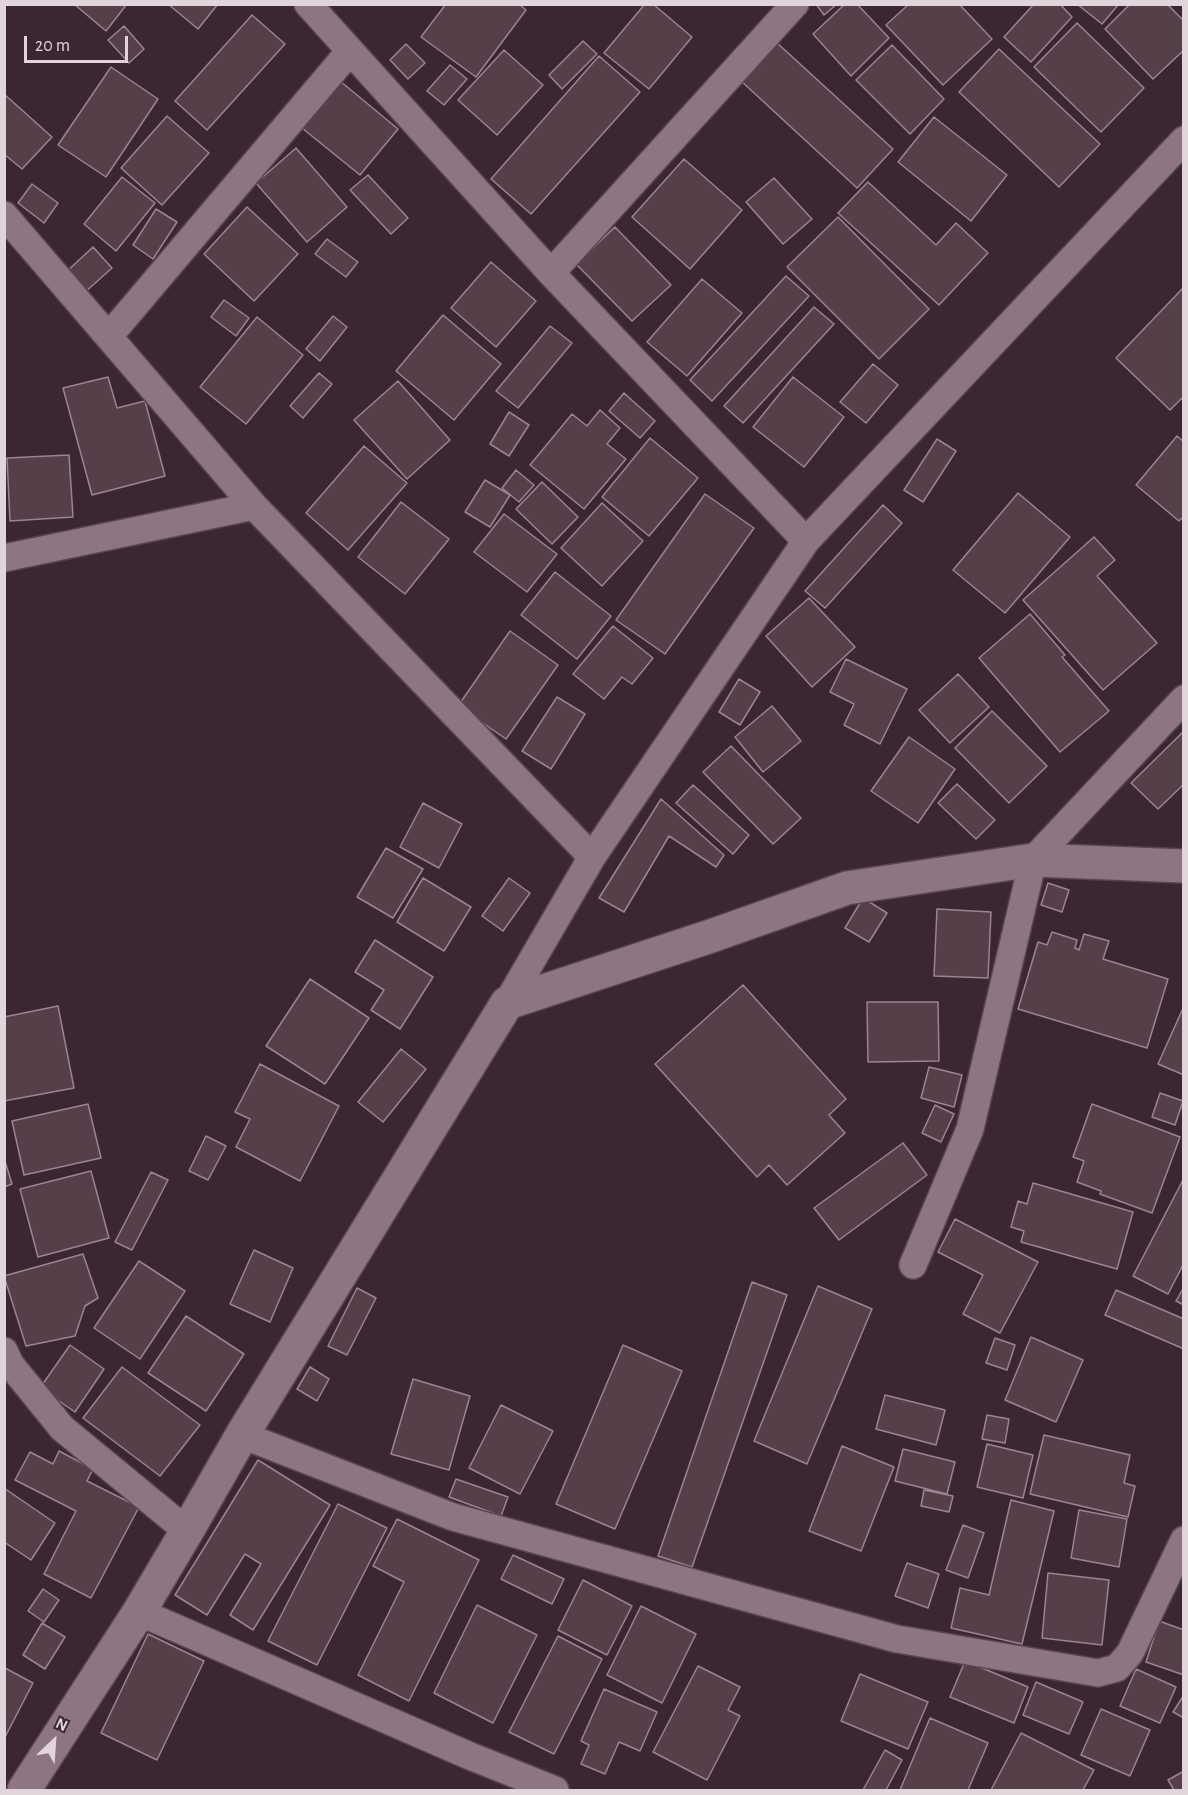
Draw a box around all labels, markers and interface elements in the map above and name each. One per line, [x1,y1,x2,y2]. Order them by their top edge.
scale bar [27,24,130,62]
text: 20 m [35,37,70,55]
north arrow [24,1711,84,1771]
text: N [53,1715,70,1734]

